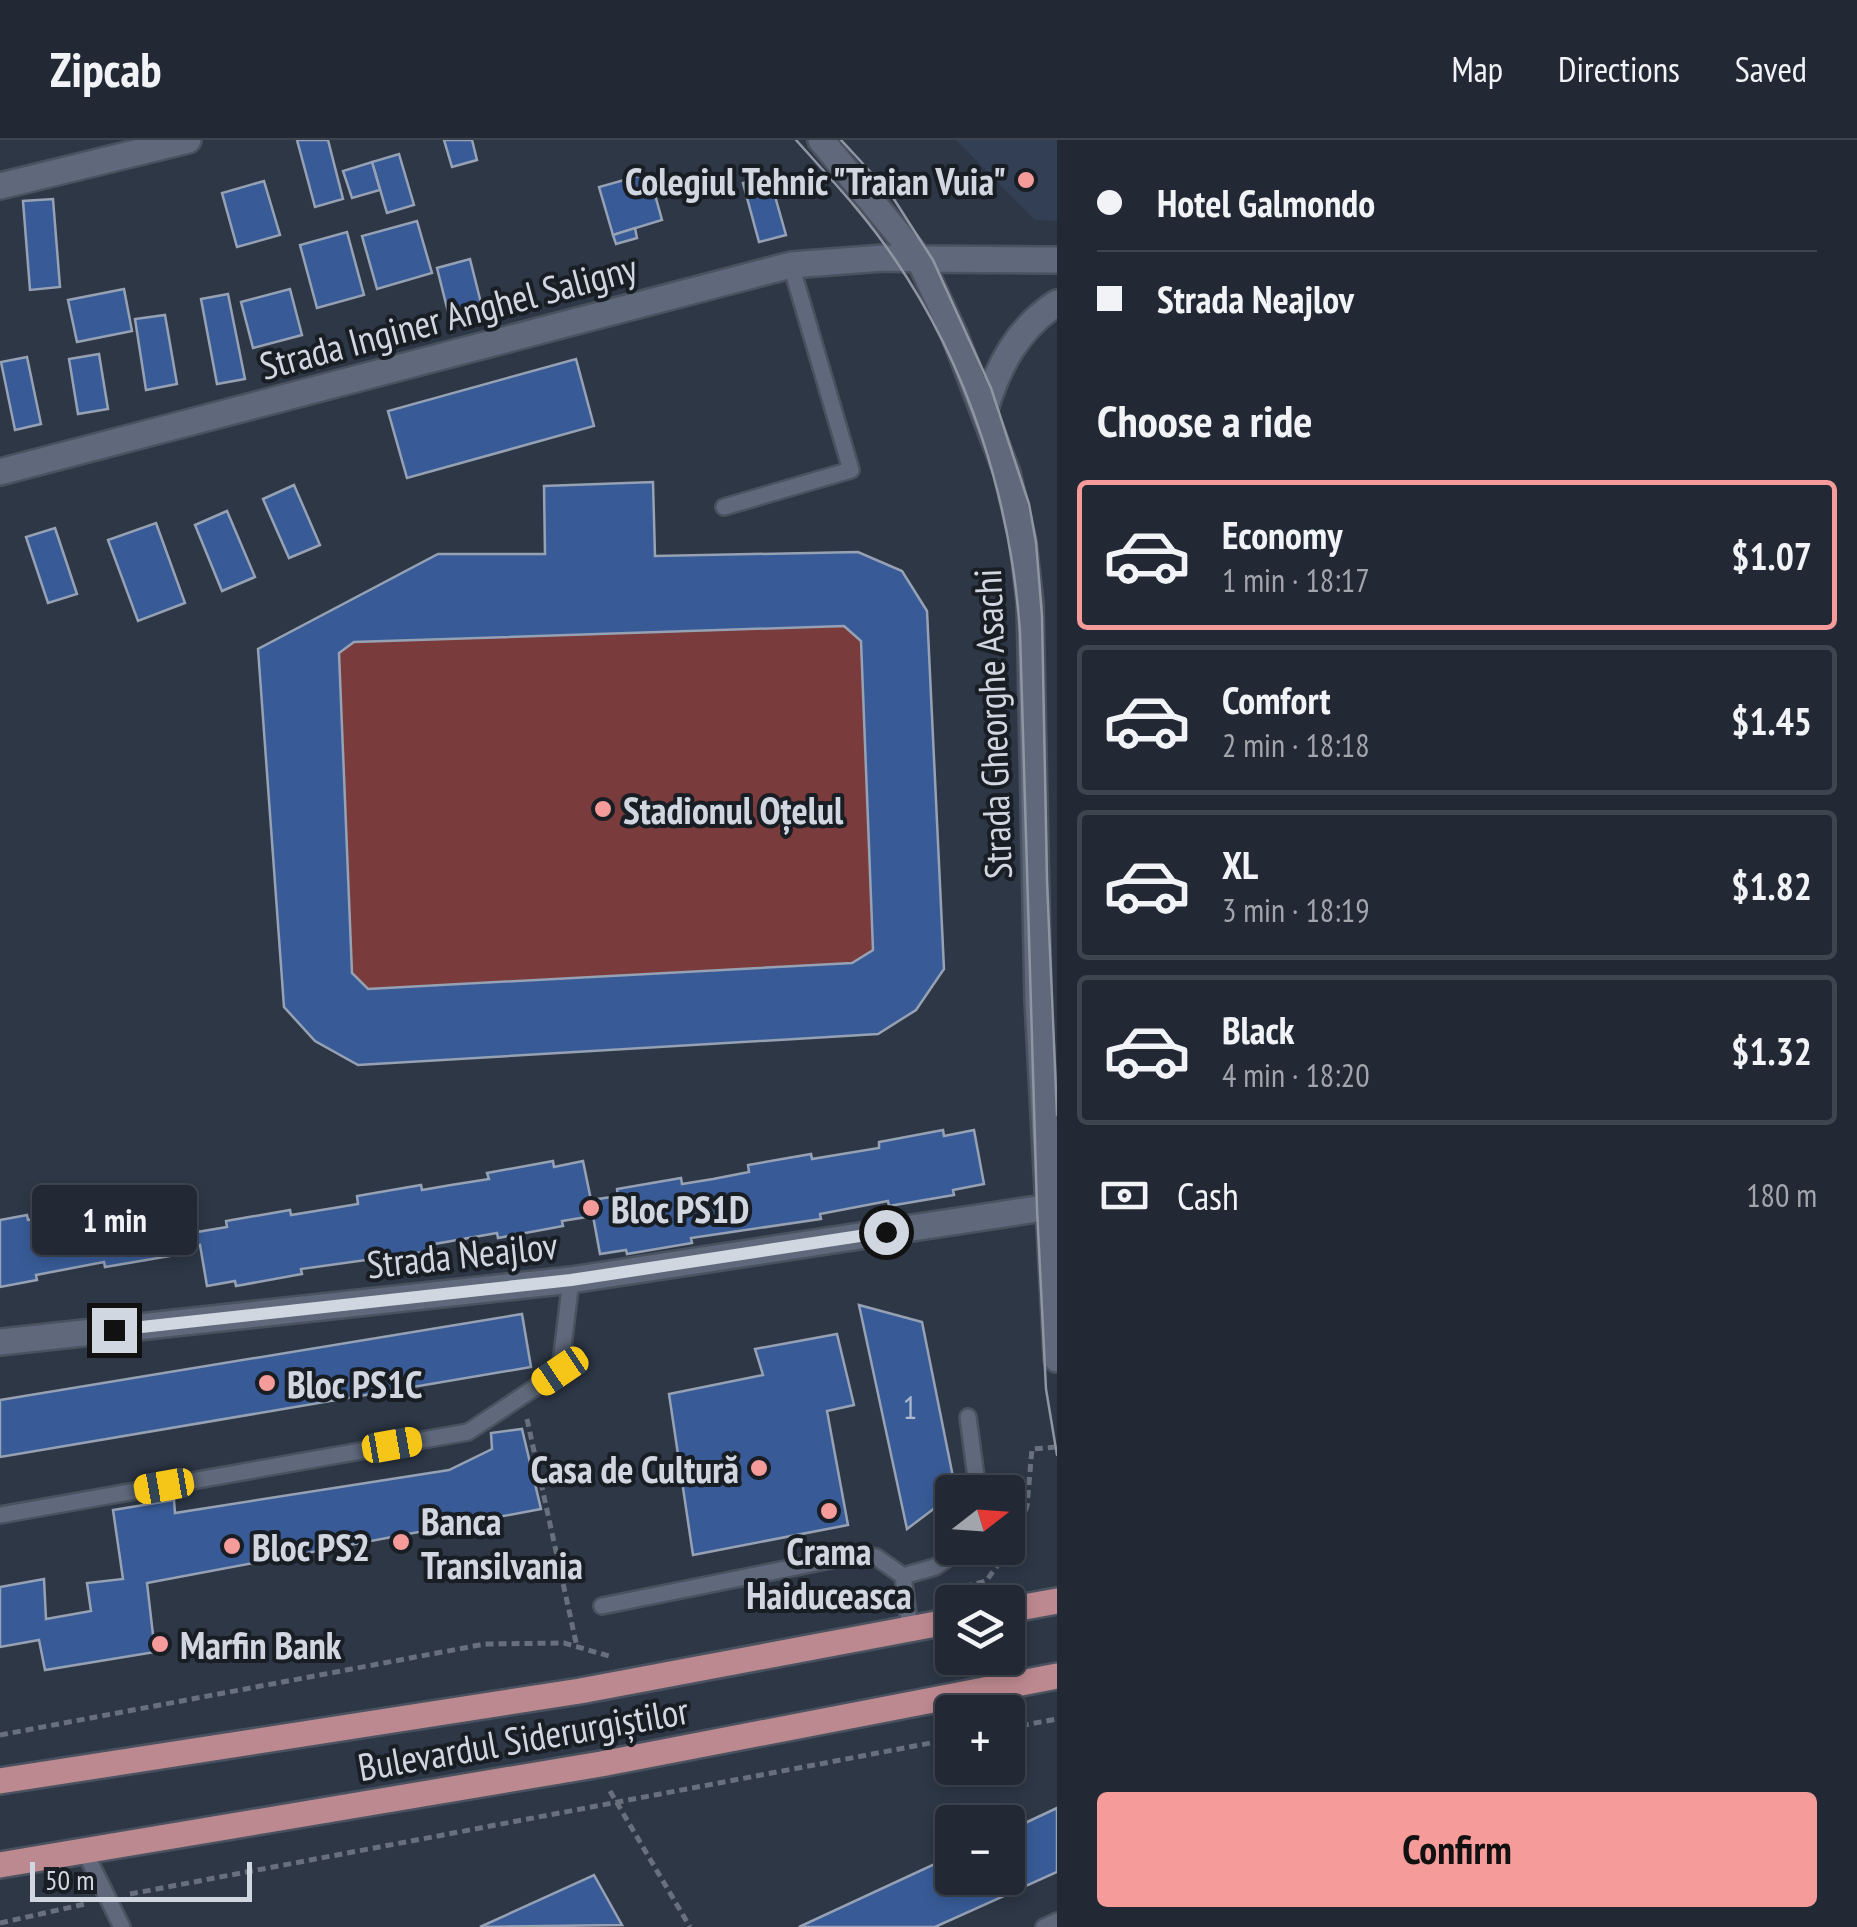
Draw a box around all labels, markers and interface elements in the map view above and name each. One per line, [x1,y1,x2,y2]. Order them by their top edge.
text: Zipcab [50,38,162,100]
text: Map [1452,46,1503,92]
text: Directions [1558,46,1680,92]
text: Saved [1735,46,1807,92]
place label: Colegiul Tehnic "Traian Vuia" [625,156,1006,205]
marker: Colegiul Tehnic "Traian Vuia" [1015,169,1037,191]
text: Hotel Galmondo [1157,178,1375,227]
street label: Strada Inginer Anghel Saligny [254,242,643,390]
text: Strada Neajlov [1157,274,1354,323]
text: Choose a ride [1097,391,1312,449]
icon: car [1102,510,1192,600]
text: Economy [1222,510,1342,559]
text: $1.07 [1731,531,1812,580]
text: 1 min · 18:17 [1222,559,1370,601]
street label: Strada Gheorghe Asachi [962,568,1022,880]
icon: car [1102,675,1192,765]
text: Comfort [1222,675,1331,724]
text: $1.45 [1731,696,1812,745]
text: 2 min · 18:18 [1222,724,1370,766]
place label: Stadionul Oțelul [623,785,844,835]
marker: Stadionul Oțelul [592,798,614,820]
icon: car [1102,840,1192,930]
text: XL [1222,840,1258,889]
text: $1.82 [1731,861,1812,910]
text: 3 min · 18:19 [1222,889,1370,931]
icon: car [1102,1005,1192,1095]
text: Black [1222,1005,1295,1054]
text: $1.32 [1731,1026,1812,1075]
text: 4 min · 18:20 [1222,1054,1370,1096]
icon: cash [1097,1168,1152,1223]
text: Cash [1177,1171,1239,1220]
text: 180 m [1746,1174,1817,1216]
place label: Bloc PS1D [611,1184,749,1233]
callout: 1 min [32,1185,196,1255]
marker: Bloc PS1D [580,1197,602,1219]
text: 1 min [82,1199,147,1241]
route start [864,1210,909,1255]
street label: Strada Neajlov [364,1220,560,1288]
route end [92,1308,137,1353]
car [527,1342,593,1400]
place label: Bloc PS1C [287,1359,422,1408]
marker: Bloc PS1C [256,1372,278,1394]
house number: 1 [903,1386,917,1428]
car [360,1425,424,1465]
place label: Casa de Cultură [531,1444,739,1493]
marker: Casa de Cultură [748,1457,770,1479]
car [132,1466,196,1506]
north arrow [935,1475,1025,1565]
map controls [935,1475,1025,1895]
place label: Banca Transilvania [421,1496,583,1589]
marker: Crama Haiduceasca [818,1500,840,1522]
place label: Bloc PS2 [252,1522,370,1571]
place label: Crama Haiduceasca [746,1526,912,1619]
marker: Banca Transilvania [390,1531,412,1553]
marker: Bloc PS2 [221,1535,243,1557]
button: layers [935,1585,1025,1675]
place label: Marfin Bank [180,1620,342,1669]
marker: Marfin Bank [149,1633,171,1655]
street label: Bulevardul Siderurgiștilor [354,1685,692,1791]
button: + [935,1695,1025,1785]
button: Confirm [1097,1792,1817,1907]
button: − [935,1805,1025,1895]
scale bar [30,1857,252,1902]
text: 50 m [45,1861,94,1898]

